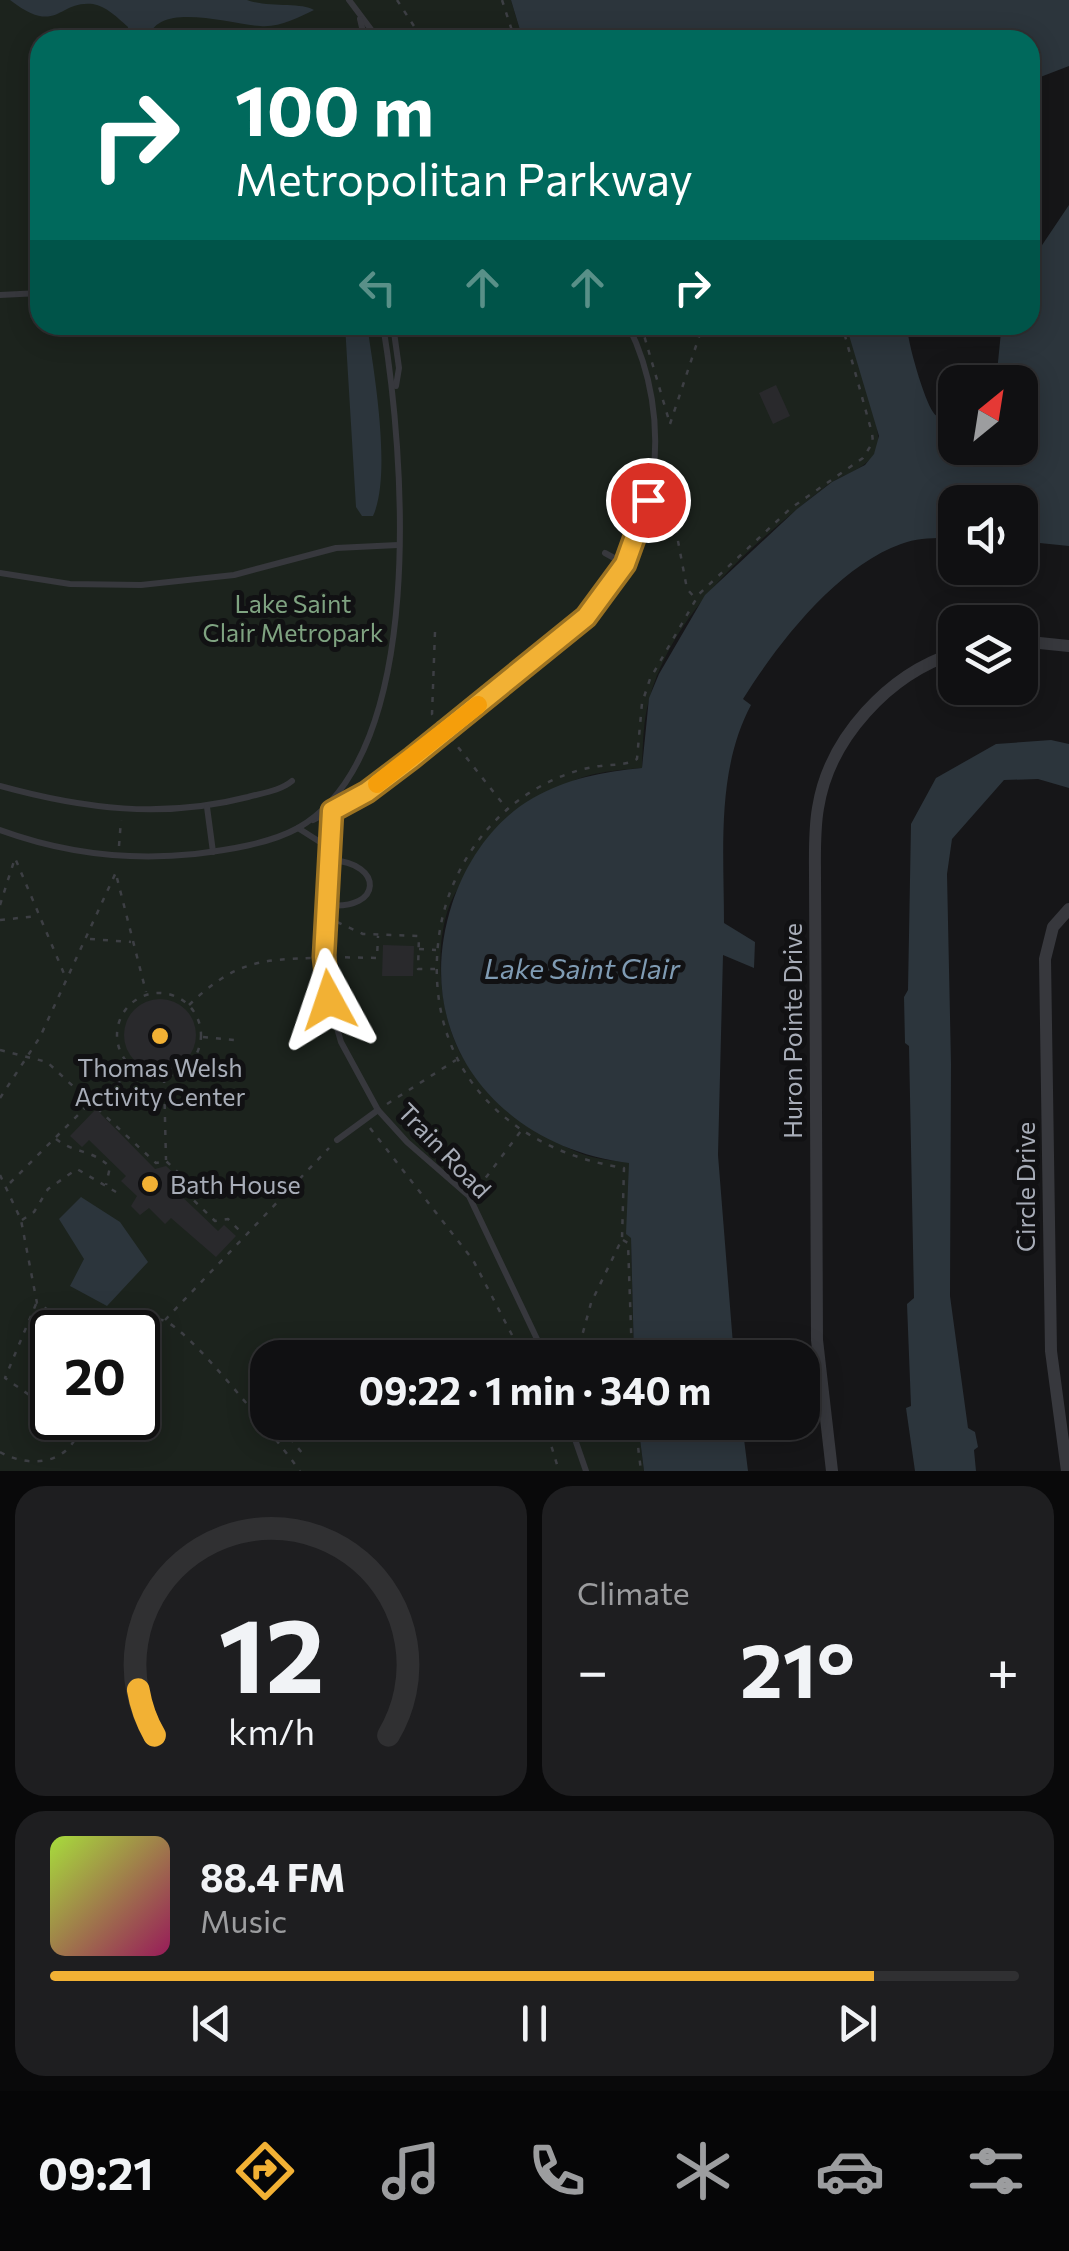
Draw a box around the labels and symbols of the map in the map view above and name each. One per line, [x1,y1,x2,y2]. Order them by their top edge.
north arrow [938,365,1038,465]
pin [606,458,691,543]
park label: Lake Saint Clair Metropark [203,588,384,647]
street label: Huron Pointe Drive [777,923,807,1139]
position arrow [277,948,381,1052]
water label: Lake Saint Clair [484,951,681,985]
marker: Thomas Welsh Activity Center [149,1025,171,1047]
place label: Thomas Welsh Activity Center [75,1052,245,1111]
street label: Train Road [392,1096,498,1204]
street label: Circle Drive [1010,1122,1040,1252]
place label: Bath House [170,1169,301,1199]
marker: Bath House [139,1173,161,1195]
speed limit sign: 20 [30,1310,160,1440]

